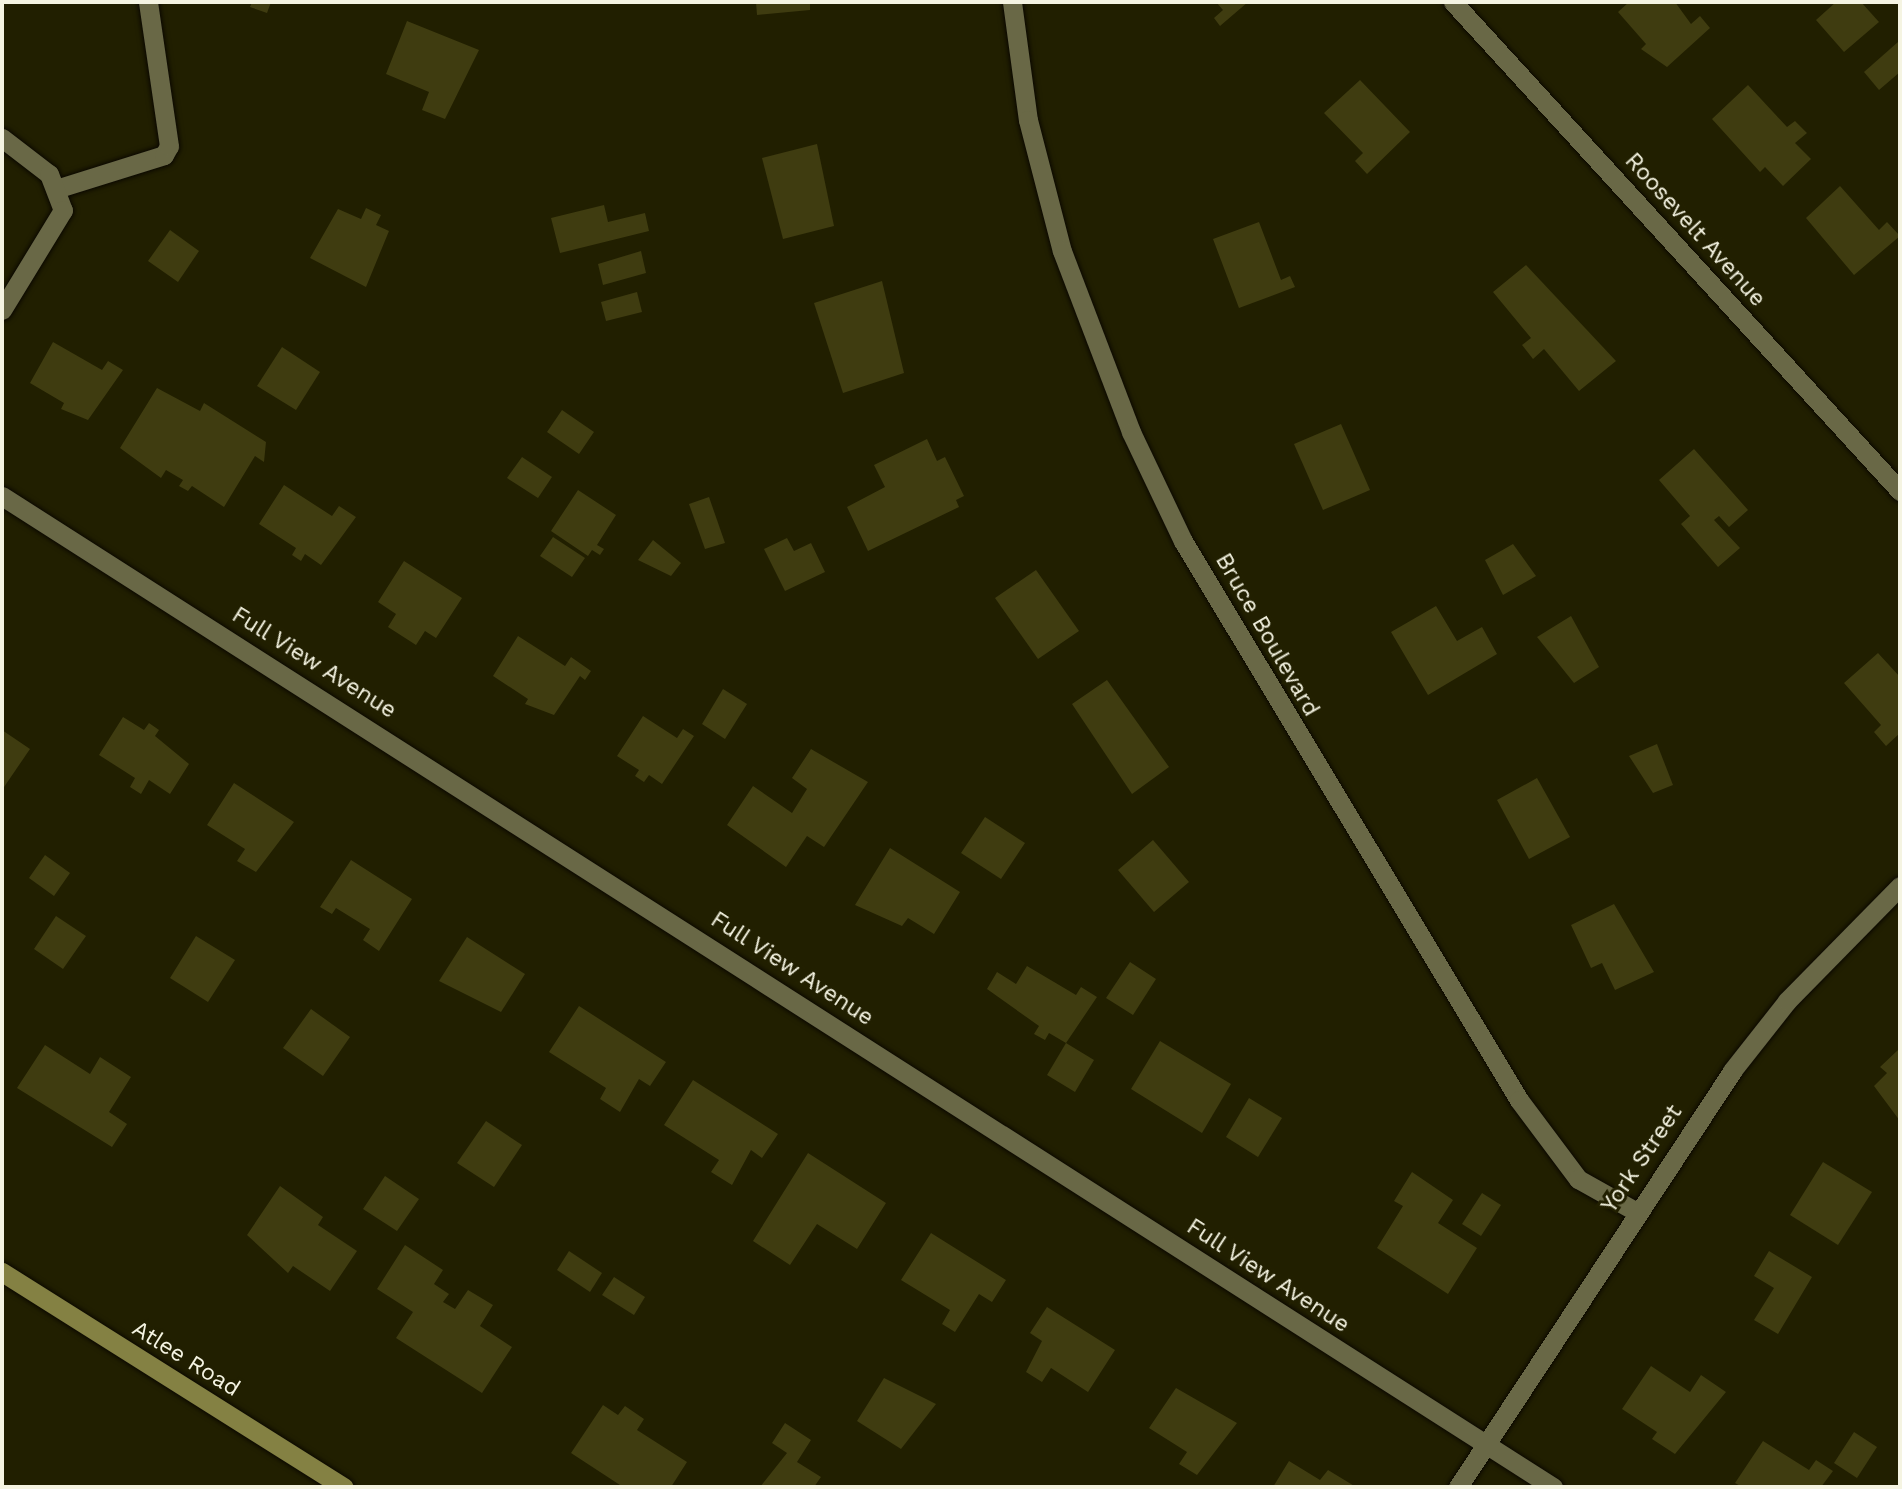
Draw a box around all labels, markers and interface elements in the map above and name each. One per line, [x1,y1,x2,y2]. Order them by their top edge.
street label: Roosevelt Avenue [1618,147,1772,313]
street label: Bruce Boulevard [1209,549,1325,721]
street label: Full View Avenue [225,601,403,725]
street label: Full View Avenue [704,905,880,1033]
street label: York Street [1596,1100,1688,1218]
street label: Full View Avenue [1180,1212,1356,1340]
street label: Atlee Road [127,1315,245,1403]

